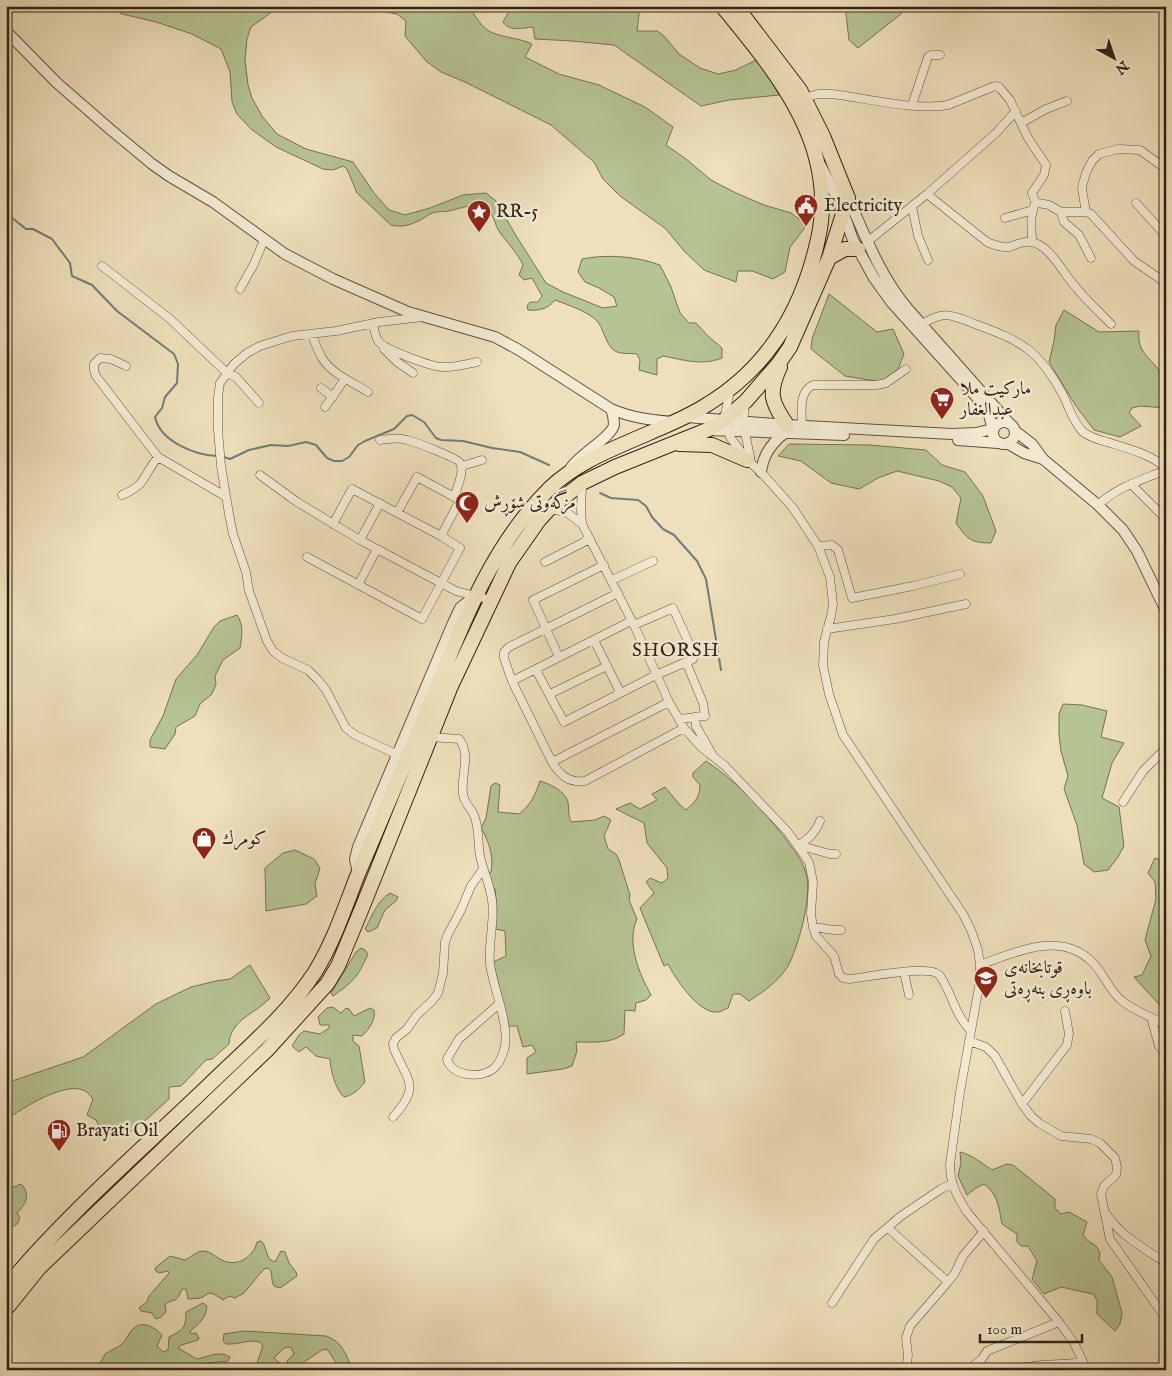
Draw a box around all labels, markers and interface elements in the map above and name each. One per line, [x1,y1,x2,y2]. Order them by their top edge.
north arrow [1090,32,1140,82]
text: N [1111,56,1133,78]
public building icon: Electricity [793,193,819,227]
place label: Electricity [824,195,903,218]
place icon: RR-5 [466,199,492,233]
place label: RR-5 [496,201,539,224]
place label: ماركيت ملا عبدالغفار [958,378,1031,422]
supermarket icon: ماركيت ملا عبدالغفار [929,386,955,420]
place label: مزگەوتی شۆڕش [484,489,576,517]
mosque icon: مزگەوتی شۆڕش [454,490,480,524]
district label: SHORSH [632,639,720,663]
shop icon: كومرك [191,826,217,860]
place label: كومرك [222,828,267,851]
place label: قوتابخانەی باوەڕی بنەڕەتی [1004,957,1092,1003]
school or university icon: قوتابخانەی باوەڕی بنەڕەتی [973,965,999,999]
fuel station icon: Brayati Oil [46,1118,72,1152]
place label: Brayati Oil [76,1120,158,1143]
scale bar [980,1311,1082,1343]
text: 100 m [987,1320,1023,1339]

